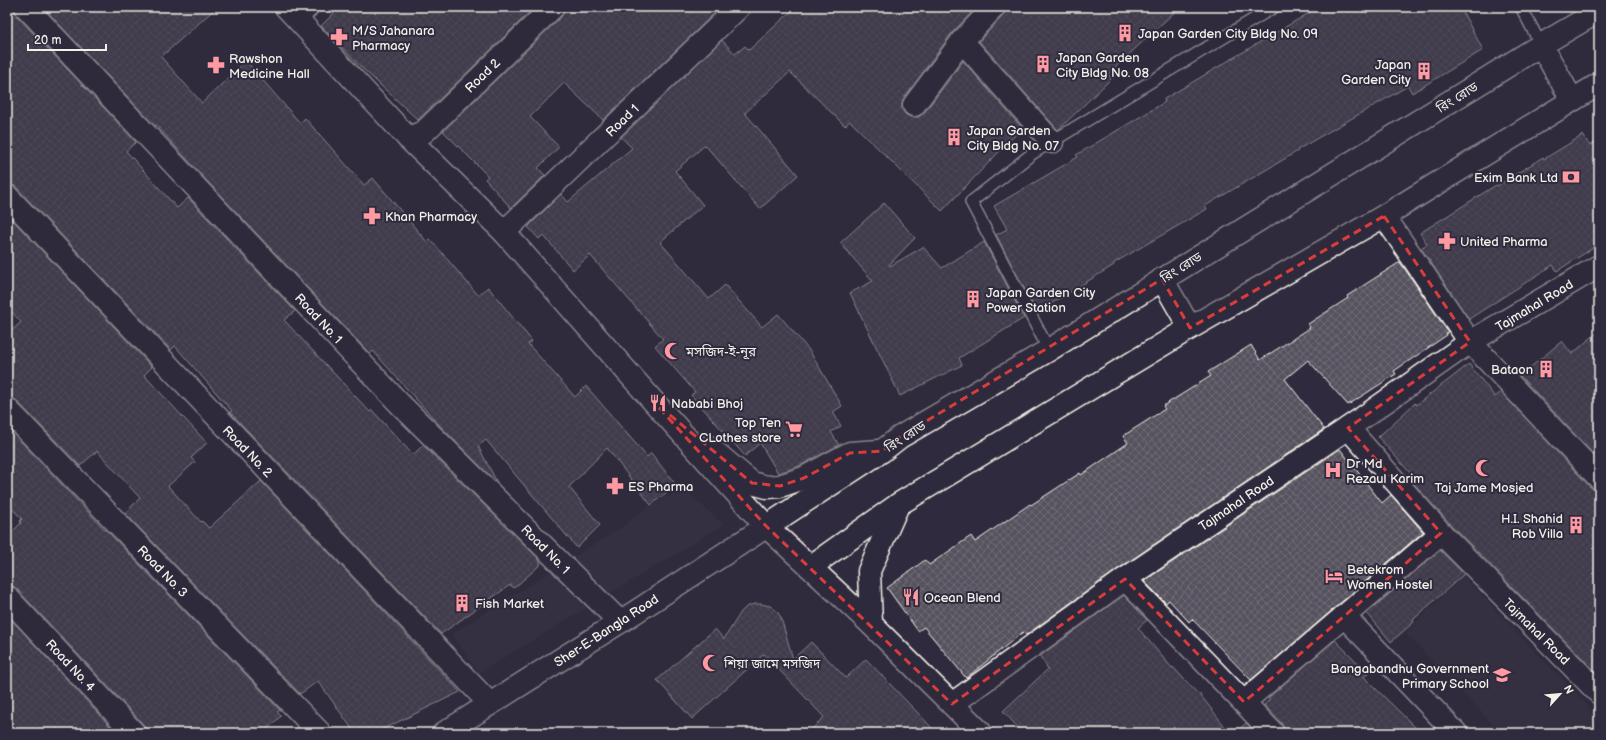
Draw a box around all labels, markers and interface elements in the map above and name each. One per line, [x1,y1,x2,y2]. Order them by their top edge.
place label: M/S Jahanara Pharmacy [352,23,435,54]
building icon: Japan Garden City Bldg No. 09 [1115,23,1135,43]
scale bar [28,26,106,52]
place label: Japan Garden City Bldg No. 09 [1138,26,1318,42]
pharmacy icon: M/S Jahanara Pharmacy [329,27,349,47]
text: 20 m [34,33,61,48]
place label: Japan Garden City Bldg No. 08 [1056,50,1149,81]
place label: Rawshon Medicine Hall [229,51,310,82]
building icon: Japan Garden City Bldg No. 08 [1033,54,1053,74]
pharmacy icon: Rawshon Medicine Hall [206,55,226,75]
street label: Road 2 [462,55,504,96]
place label: Japan Garden City [1341,57,1411,88]
building icon: Japan Garden City [1414,61,1434,81]
street label: রিং রোড [1433,79,1482,117]
street label: Road 1 [603,101,643,140]
place label: Japan Garden City Bldg No. 07 [967,123,1059,154]
building icon: Japan Garden City Bldg No. 07 [944,127,964,147]
bank icon: Exim Bank Ltd [1561,167,1581,187]
place label: Exim Bank Ltd [1474,170,1558,186]
pharmacy icon: Khan Pharmacy [362,206,382,226]
place label: Khan Pharmacy [385,209,477,225]
pharmacy icon: United Pharma [1437,231,1457,251]
place label: United Pharma [1460,234,1548,250]
street label: রিং রোড [1157,249,1206,287]
street label: Tajmahal Road [1493,276,1576,335]
place label: Japan Garden City Power Station [986,285,1095,316]
building icon: Japan Garden City Power Station [963,289,983,309]
street label: Road No. 1 [291,290,346,347]
mosque icon: মসজিদ-ই-নূর [663,341,683,361]
place label: মসজিদ-ই-নূর [685,344,756,360]
building icon: Bataon [1536,359,1556,379]
place label: Bataon [1491,362,1533,378]
restaurant icon: Nababi Bhoj [648,393,668,413]
place label: Nababi Bhoj [671,396,743,412]
place label: Top Ten CLothes store [699,415,781,446]
street label: রিং রোড [881,417,930,457]
supermarket icon: Top Ten CLothes store [784,419,804,439]
street label: Road No. 2 [219,423,276,481]
place label: Dr Md Rezaul Karim [1346,456,1424,487]
mosque icon: Taj Jame Mosjed [1474,458,1494,478]
hospital icon: Dr Md Rezaul Karim [1323,460,1343,480]
street label: Tajmahal Road [1196,473,1277,535]
pharmacy icon: ES Pharma [605,476,625,496]
place label: ES Pharma [628,479,693,495]
place label: Taj Jame Mosjed [1435,480,1533,496]
place label: H.I. Shahid Rob Villa [1501,511,1563,542]
building icon: H.I. Shahid Rob Villa [1566,515,1586,535]
street label: Road No. 1 [517,522,573,578]
street label: Road No. 3 [134,543,191,601]
place label: Betekrom Women Hostel [1347,562,1432,593]
hotel icon: Betekrom Women Hostel [1324,566,1344,586]
restaurant icon: Ocean Blend [901,587,921,607]
place label: Ocean Blend [924,590,1001,606]
street label: Sher-E-Bangla Road [551,591,662,671]
building icon: Fish Market [452,593,472,613]
street label: Tajmahal Road [1500,595,1573,668]
place label: Fish Market [475,596,544,612]
street label: Road No. 4 [42,636,99,695]
mosque icon: শিয়া জামে মসজিদ [701,653,721,673]
place label: শিয়া জামে মসজিদ [723,656,821,672]
place label: Bangabandhu Government Primary School [1331,661,1489,692]
school or university icon: Bangabandhu Government Primary School [1492,665,1512,685]
north arrow [1540,674,1580,714]
text: N [1561,683,1576,696]

